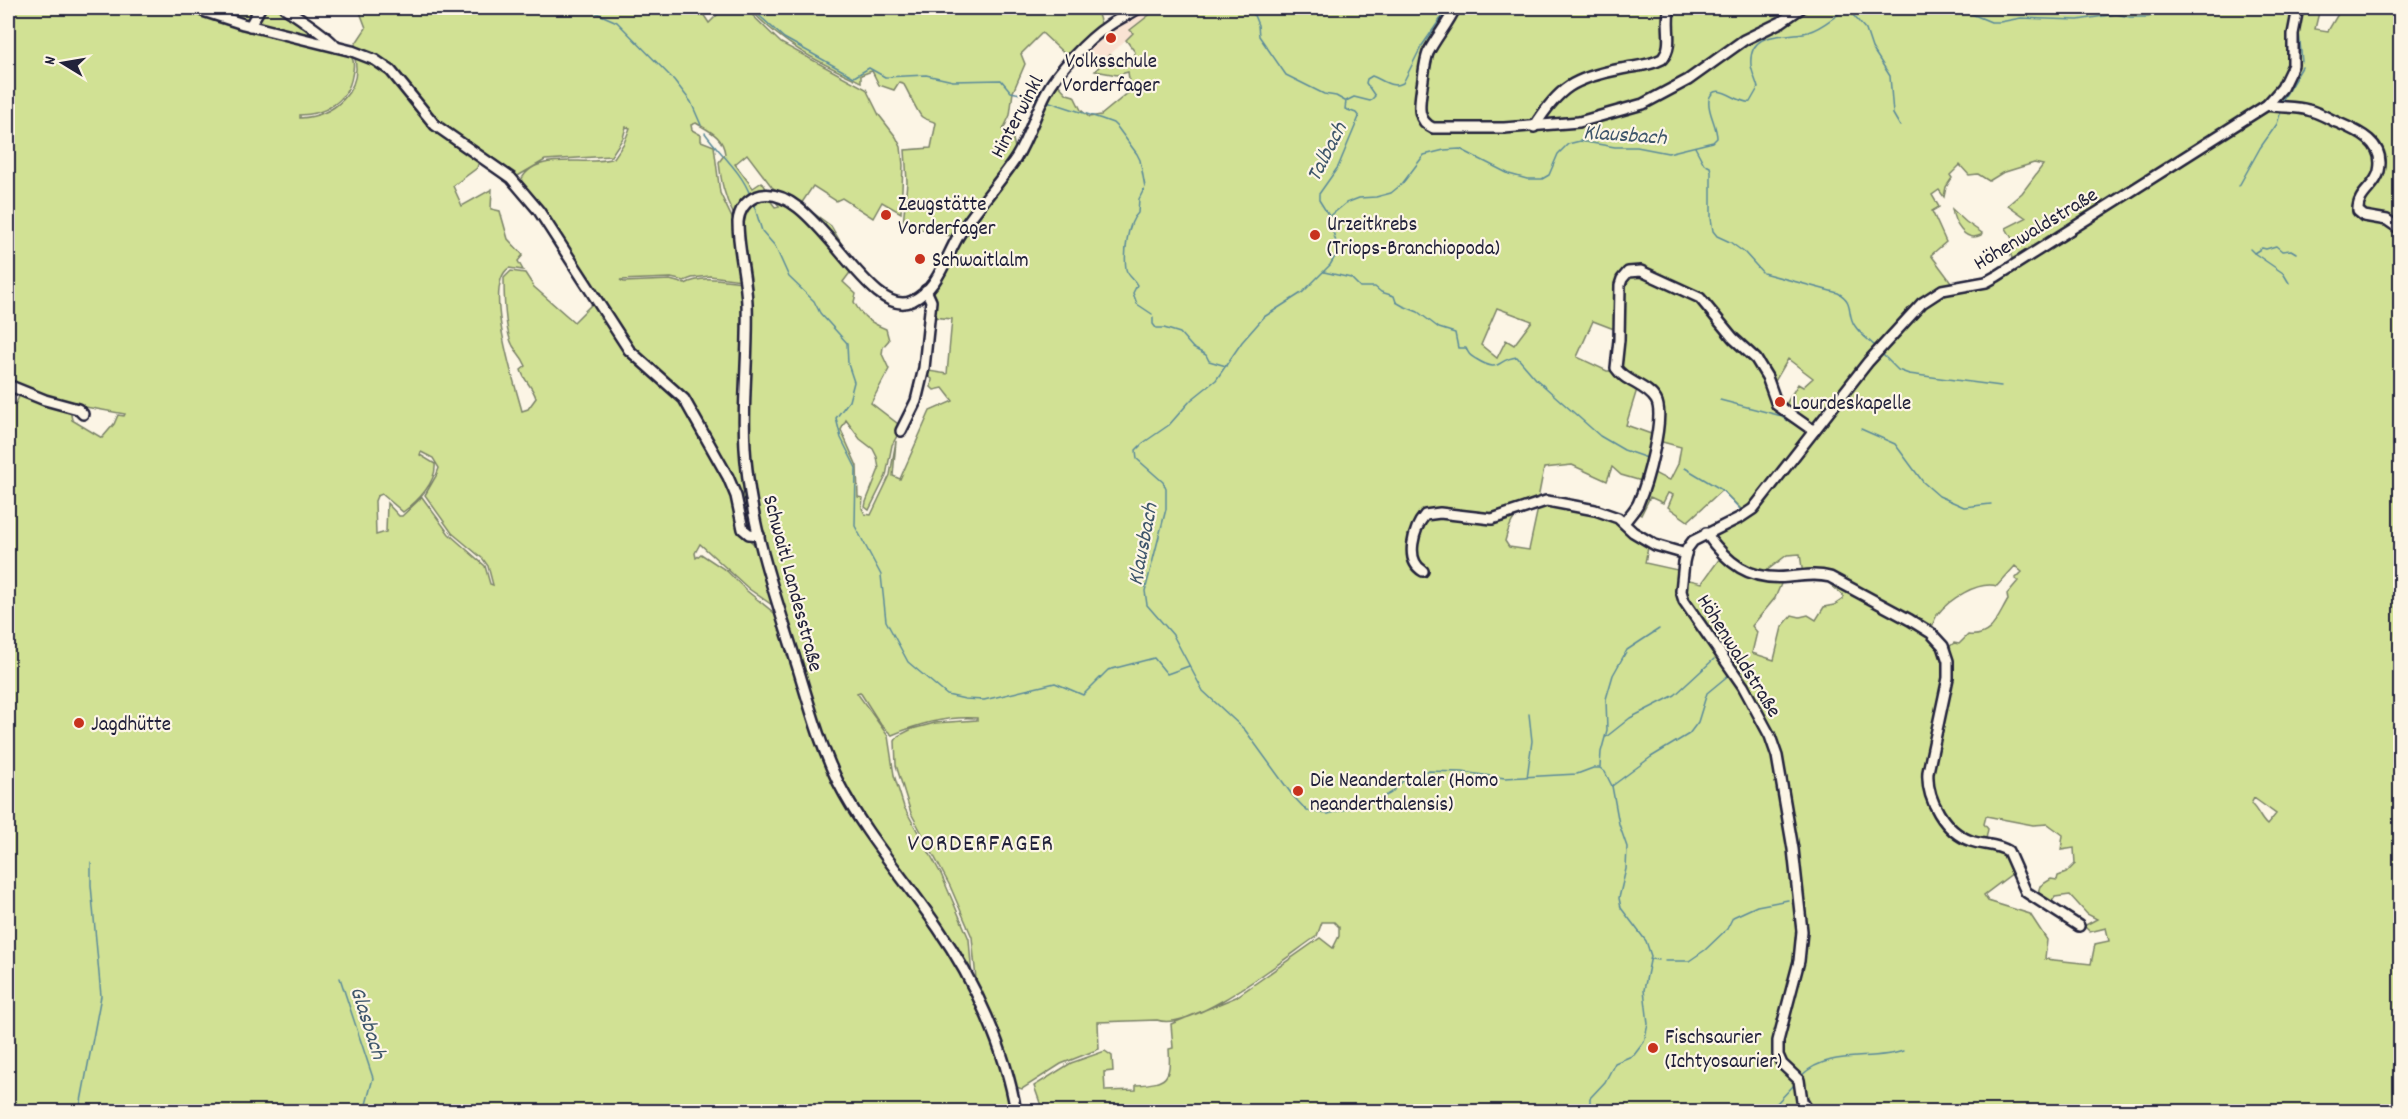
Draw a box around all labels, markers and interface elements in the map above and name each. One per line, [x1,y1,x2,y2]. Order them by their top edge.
marker: Volksschule Vorderfager [1104,31,1118,45]
north arrow [33,33,93,93]
place label: Volksschule Vorderfager [1062,48,1160,102]
text: N [39,54,63,67]
street label: Hinterwinkl [984,71,1053,164]
water label: Talbach [1300,117,1357,188]
water label: Klausbach [1582,118,1668,155]
street label: Höhenwaldstraße [1969,182,2104,280]
place label: Zeugstätte Vorderfager [898,191,996,245]
marker: Zeugstätte Vorderfager [879,208,893,222]
place label: Urzeitkrebs (Triops-Branchiopoda) [1327,211,1500,265]
marker: Urzeitkrebs (Triops-Branchiopoda) [1308,228,1322,242]
place label: Schwaitlalm [932,247,1029,277]
marker: Schwaitlalm [913,252,927,266]
place label: Lourdeskapelle [1792,390,1911,420]
marker: Lourdeskapelle [1773,395,1787,409]
street label: Schwaitl Landesstraße [753,492,829,675]
water label: Klausbach [1121,500,1168,588]
street label: Höhenwaldstraße [1688,589,1787,724]
place label: Jagdhütte [91,711,171,741]
marker: Jagdhütte [72,716,86,730]
place label: Die Neandertaler (Homo neanderthalensis) [1310,767,1498,821]
marker: Die Neandertaler (Homo neanderthalensis) [1291,784,1305,798]
district label: VORDERFAGER [908,828,1055,862]
water label: Glasbach [340,983,393,1064]
place label: Fischsaurier (Ichtyosaurier) [1665,1024,1782,1078]
marker: Fischsaurier (Ichtyosaurier) [1646,1041,1660,1055]

